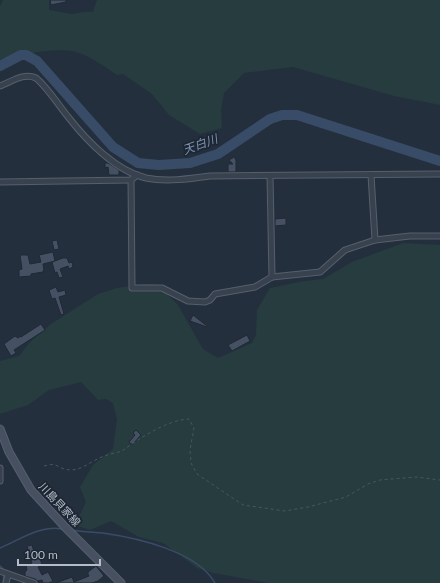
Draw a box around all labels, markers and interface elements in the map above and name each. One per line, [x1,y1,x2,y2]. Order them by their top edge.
water label: 天白川 [181,130,221,157]
street label: 川島貝家線 [36,479,84,529]
scale bar [18,541,100,567]
text: 100 m [24,547,58,562]

